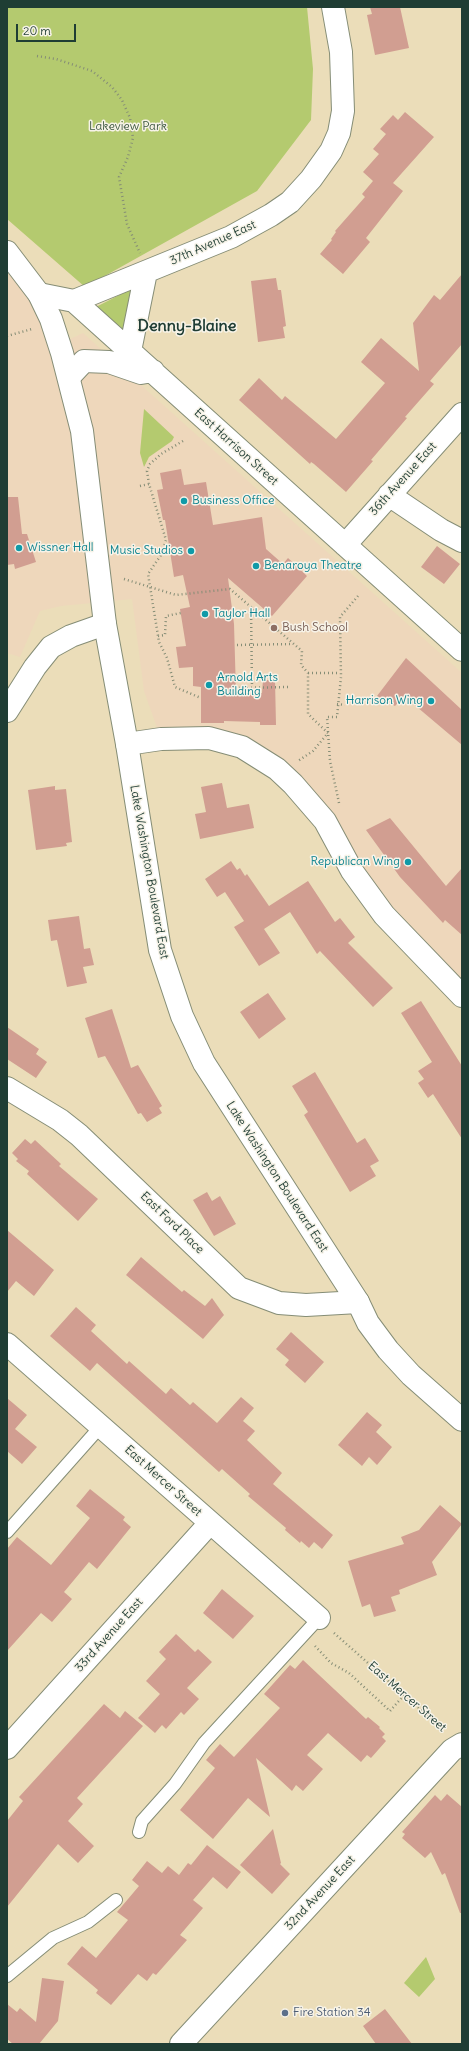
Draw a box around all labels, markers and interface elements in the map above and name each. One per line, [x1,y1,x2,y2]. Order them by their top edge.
scale bar [18,16,78,42]
text: 20 m [23,23,51,38]
park label: Lakeview Park [89,120,167,134]
street label: 37th Avenue East [168,218,258,268]
district label: Denny-Blaine [138,316,236,336]
street label: East Harrison Street [191,405,281,489]
street label: 36th Avenue East [366,439,440,519]
place label: Business Office [192,494,274,508]
marker: Business Office [179,496,189,506]
place label: Wissner Hall [27,541,94,555]
marker: Wissner Hall [14,543,24,553]
place label: Music Studios [110,544,183,558]
marker: Music Studios [186,546,196,556]
place label: Benaroya Theatre [264,559,362,573]
marker: Benaroya Theatre [251,561,261,571]
place label: Taylor Hall [213,607,270,621]
marker: Taylor Hall [200,609,210,619]
place label: Bush School [282,621,348,635]
marker: Bush School [269,623,279,633]
place label: Arnold Arts Building [217,671,278,699]
marker: Arnold Arts Building [204,680,214,690]
place label: Harrison Wing [346,694,423,708]
marker: Harrison Wing [426,696,436,706]
street label: Lake Washington Boulevard East [127,784,171,960]
place label: Republican Wing [310,855,400,869]
marker: Republican Wing [403,857,413,867]
street label: Lake Washington Boulevard East [223,1099,331,1255]
street label: East Ford Place [137,1189,207,1257]
street label: East Mercer Street [121,1442,205,1520]
street label: 33rd Avenue East [72,1595,146,1675]
street label: East Mercer Street [365,1659,449,1735]
street label: 32nd Avenue East [282,1853,358,1933]
place label: Fire Station 34 [293,2006,371,2020]
marker: Fire Station 34 [280,2008,290,2018]

